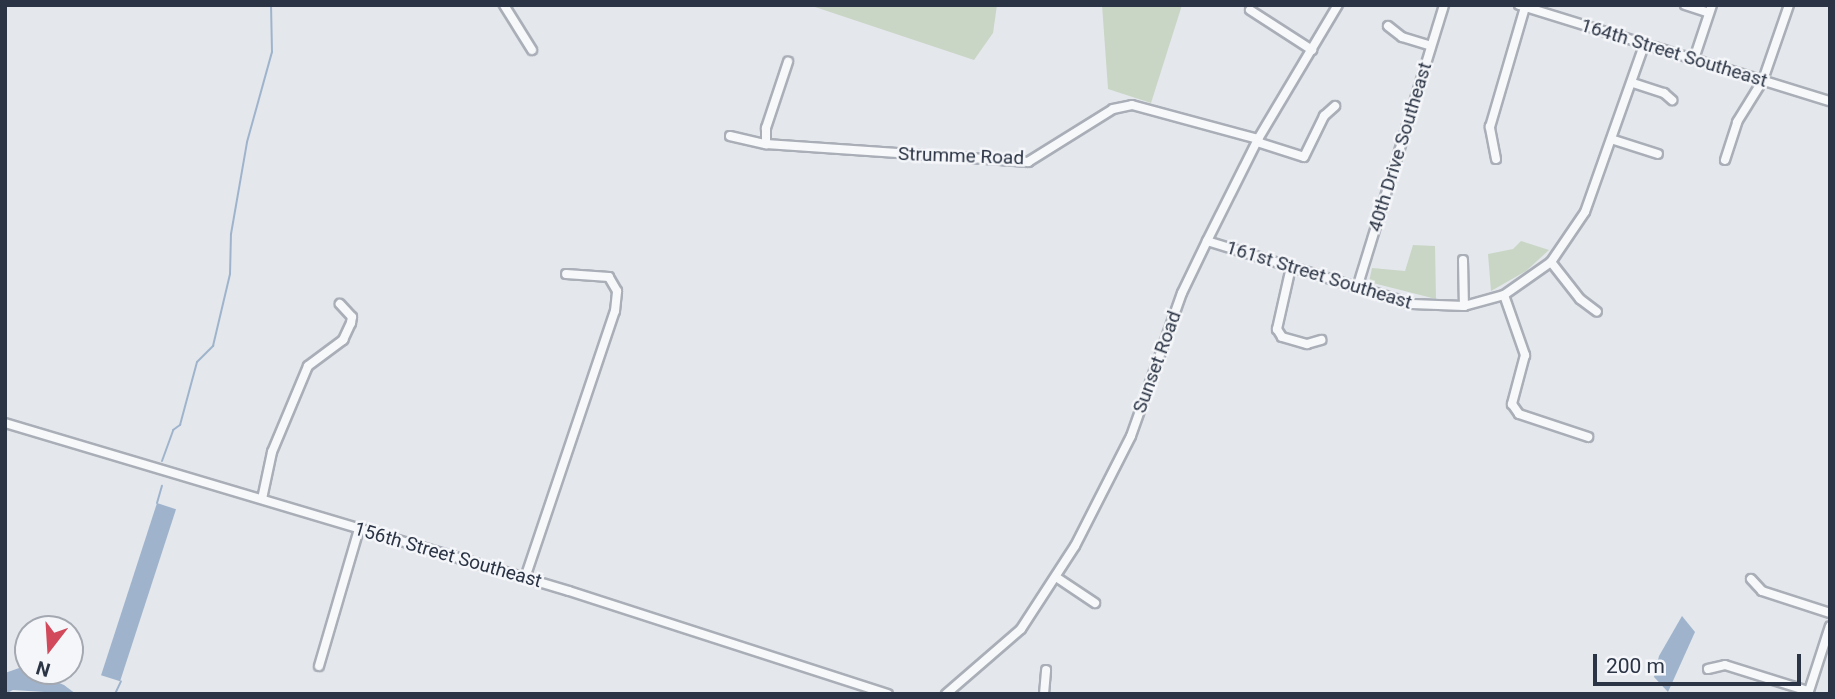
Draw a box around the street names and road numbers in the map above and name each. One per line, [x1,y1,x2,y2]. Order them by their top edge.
street label: 164th Street Southeast [1578,14,1770,92]
street label: 40th Drive Southeast [1363,60,1437,234]
street label: Strumme Road [898,142,1024,170]
street label: 161st Street Southeast [1223,236,1415,314]
street label: Sunset Road [1128,308,1186,416]
street label: 156th Street Southeast [352,517,544,593]

